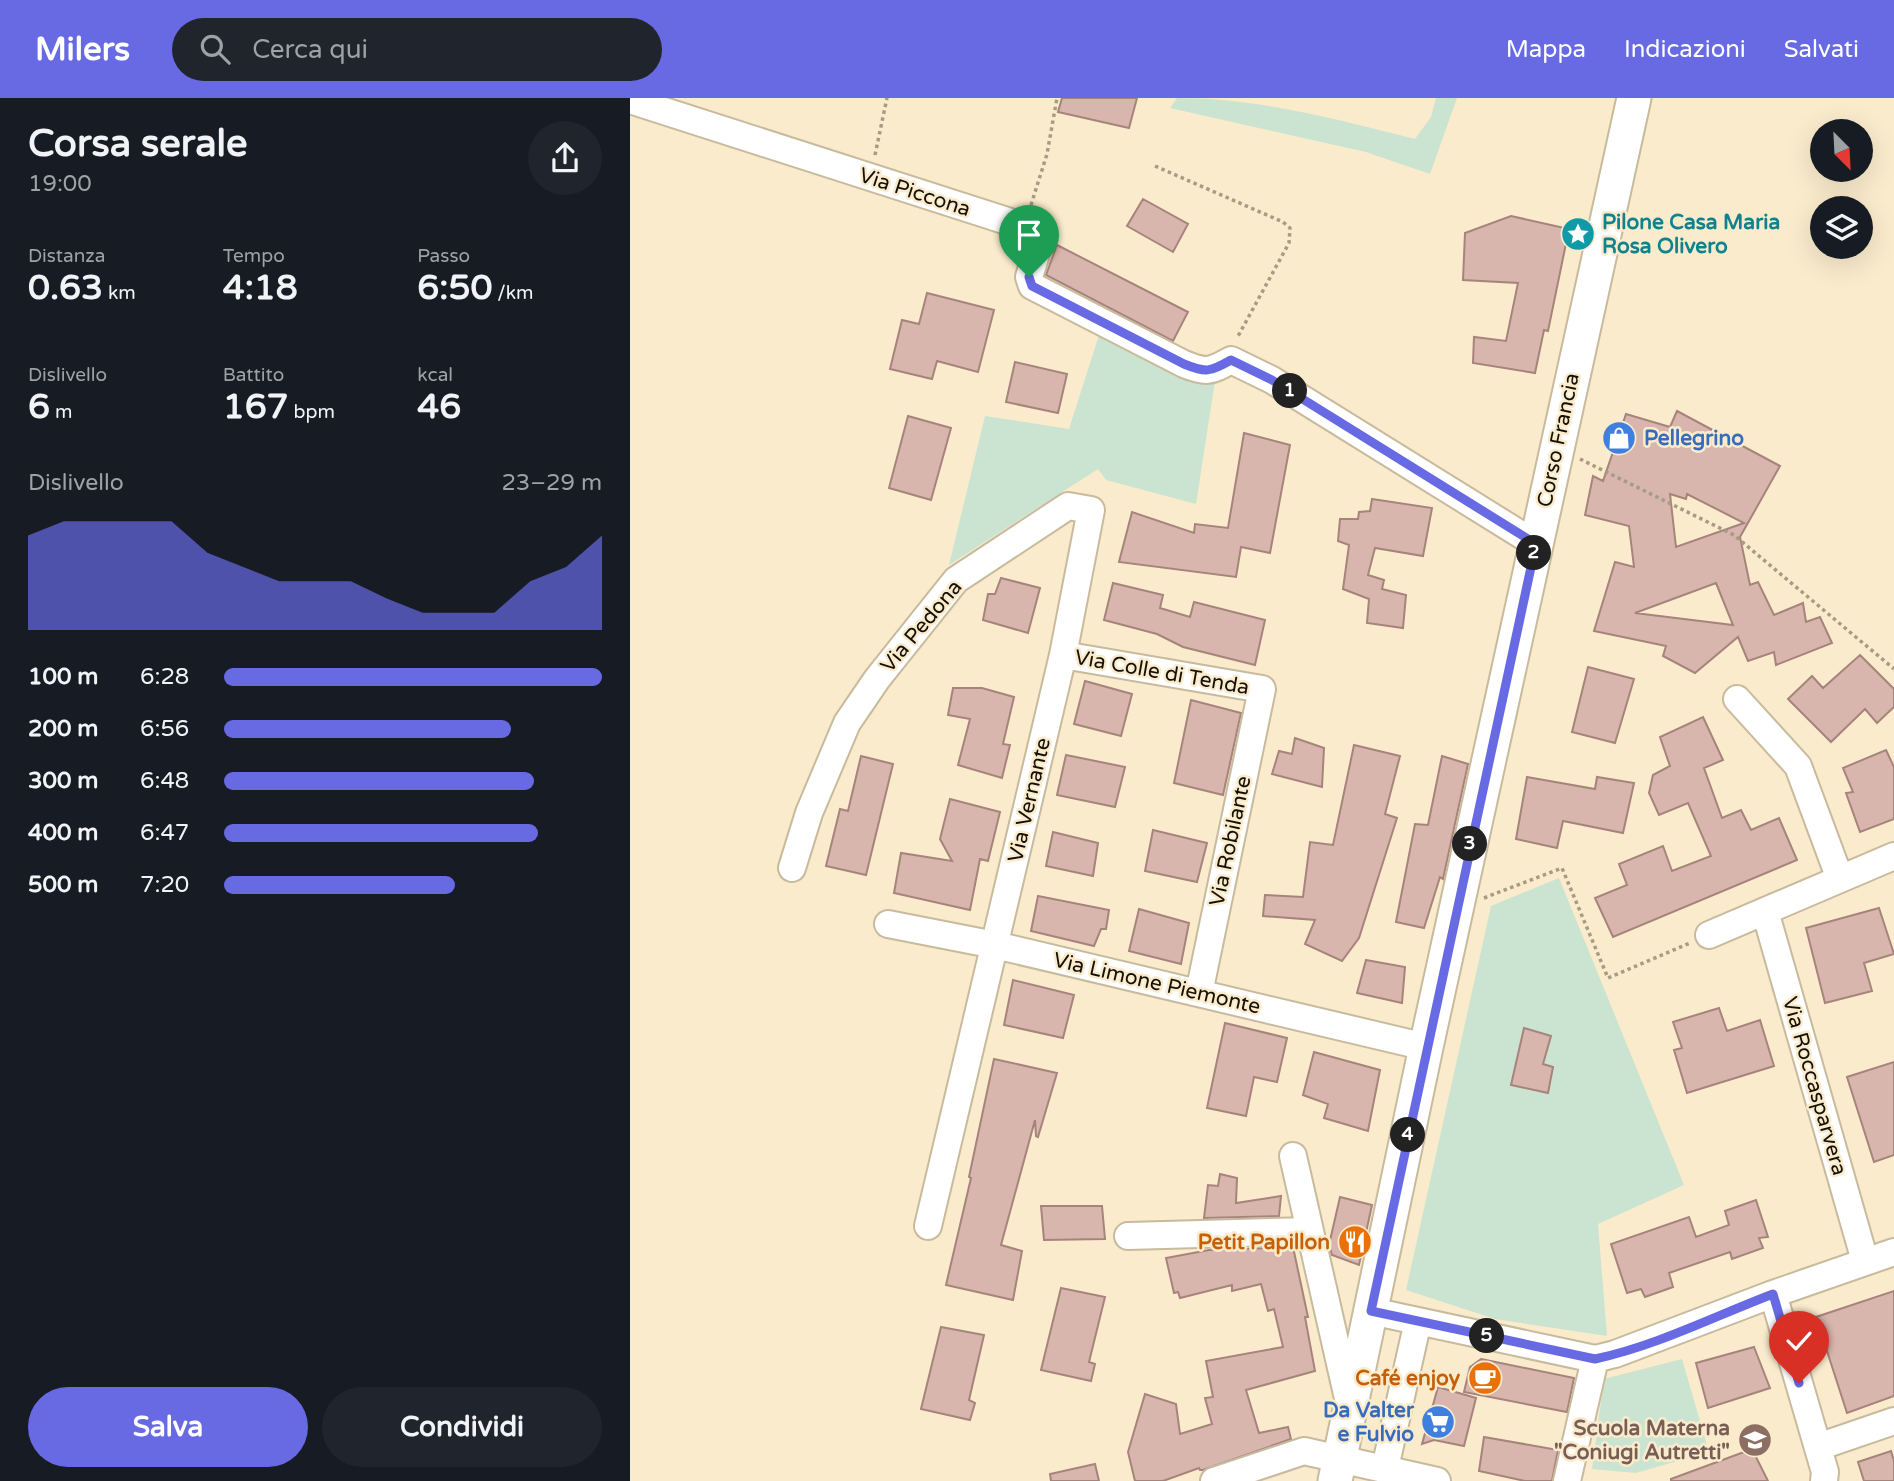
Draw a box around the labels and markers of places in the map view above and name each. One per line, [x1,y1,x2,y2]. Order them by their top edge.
pin [999,205,1059,277]
place label: Pilone Casa Maria Rosa Olivero [1602,210,1780,259]
place icon: Pilone Casa Maria Rosa Olivero [1559,215,1597,253]
pin: 1 [1272,374,1308,408]
shop icon: Pellegrino [1600,419,1638,457]
place label: Pellegrino [1644,426,1744,451]
pin: 2 [1516,536,1552,570]
pin: 3 [1452,826,1488,862]
pin: 4 [1390,1118,1426,1152]
restaurant icon: Petit Papillon [1336,1223,1374,1261]
place label: Petit Papillon [1198,1230,1330,1255]
pin [1769,1311,1829,1383]
pin: 5 [1470,1318,1504,1354]
cafe icon: Café enjoy [1466,1359,1504,1397]
place label: Café enjoy [1355,1366,1461,1391]
place label: Da Valter e Fulvio [1323,1398,1415,1447]
supermarket icon: Da Valter e Fulvio [1419,1403,1457,1441]
place label: Scuola Materna "Coniugi Autretti" [1554,1416,1730,1465]
school or university icon: Scuola Materna "Coniugi Autretti" [1736,1421,1774,1459]

